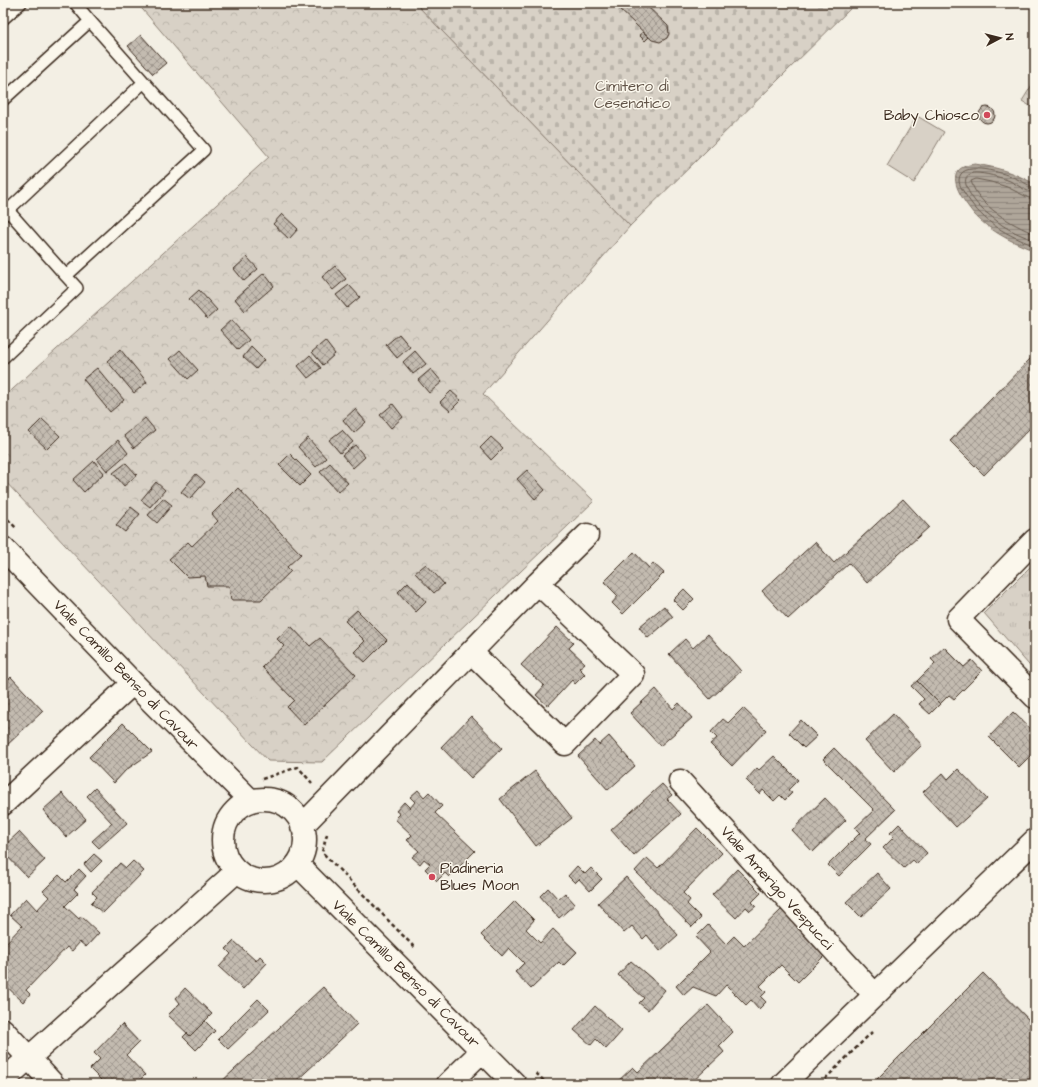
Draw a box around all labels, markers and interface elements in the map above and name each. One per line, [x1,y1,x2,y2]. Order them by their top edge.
north arrow [980,18,1020,58]
text: N [1002,33,1017,41]
park label: Cimitero di Cesenatico [594,76,670,114]
place label: Baby Chiosco [884,105,980,127]
marker: Baby Chiosco [982,110,992,120]
street label: Viale Camillo Benso di Cavour [48,595,204,755]
street label: Viale Amerigo Vespucci [715,821,839,956]
place label: Piadineria Blues Moon [440,858,520,896]
marker: Piadineria Blues Moon [427,872,437,882]
street label: Viale Camillo Benso di Cavour [327,895,485,1053]

